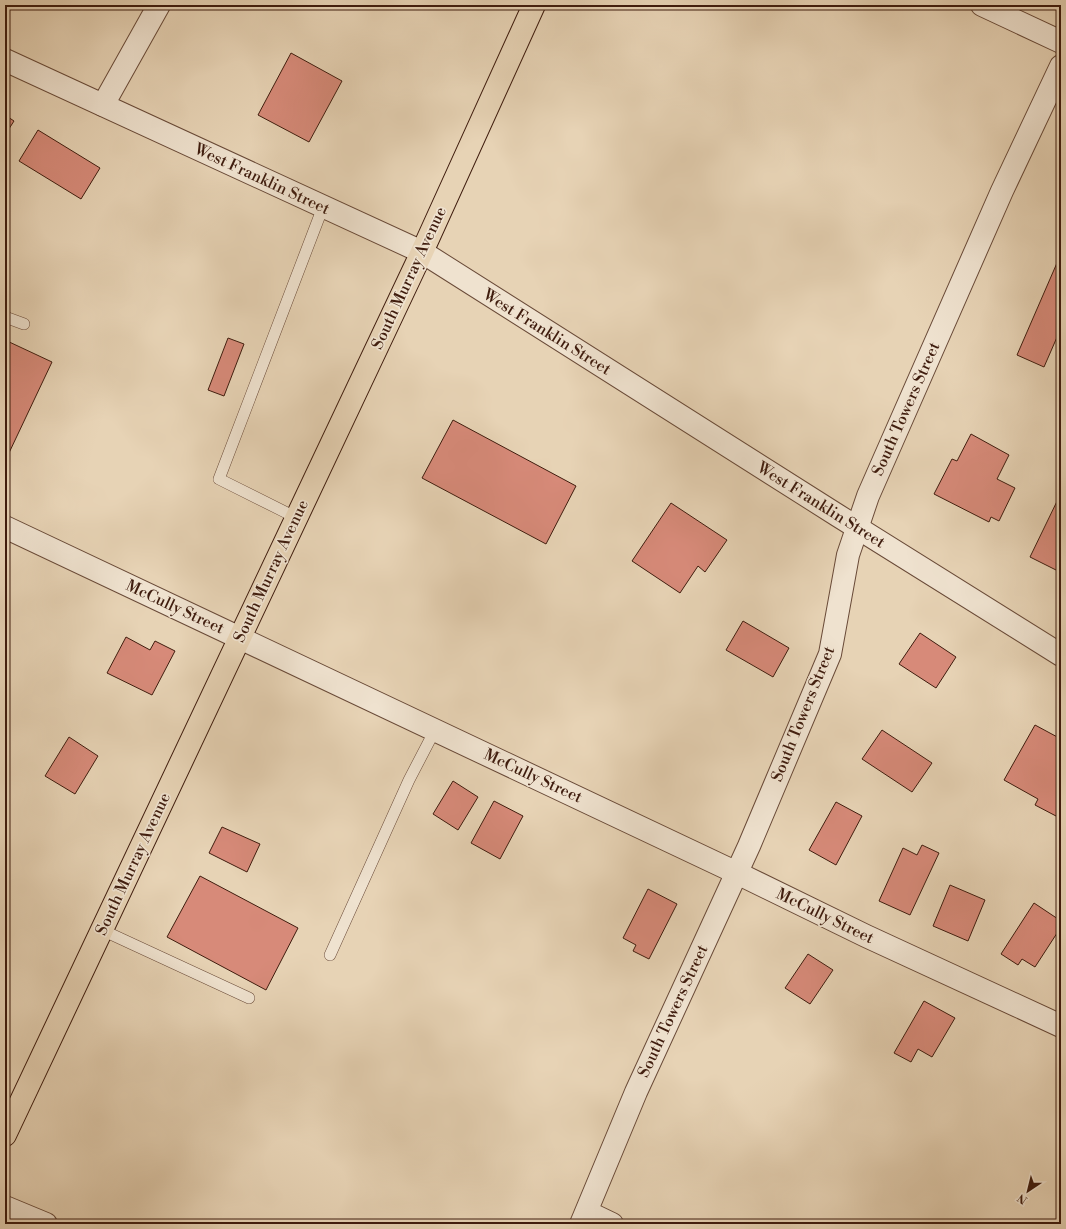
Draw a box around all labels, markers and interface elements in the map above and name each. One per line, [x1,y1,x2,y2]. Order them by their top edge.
street label: West Franklin Street [190,138,333,219]
street label: South Murray Avenue [367,203,451,353]
street label: West Franklin Street [478,284,615,380]
street label: South Towers Street [868,339,945,479]
street label: West Franklin Street [752,457,889,553]
street label: South Murray Avenue [229,496,313,646]
street label: McCully Street [123,575,228,639]
street label: South Towers Street [767,643,839,785]
street label: McCully Street [481,744,586,808]
street label: South Murray Avenue [91,789,175,939]
street label: McCully Street [773,884,877,948]
street label: South Towers Street [633,941,713,1081]
north arrow [1008,1171,1048,1211]
text: N [1015,1190,1030,1207]

